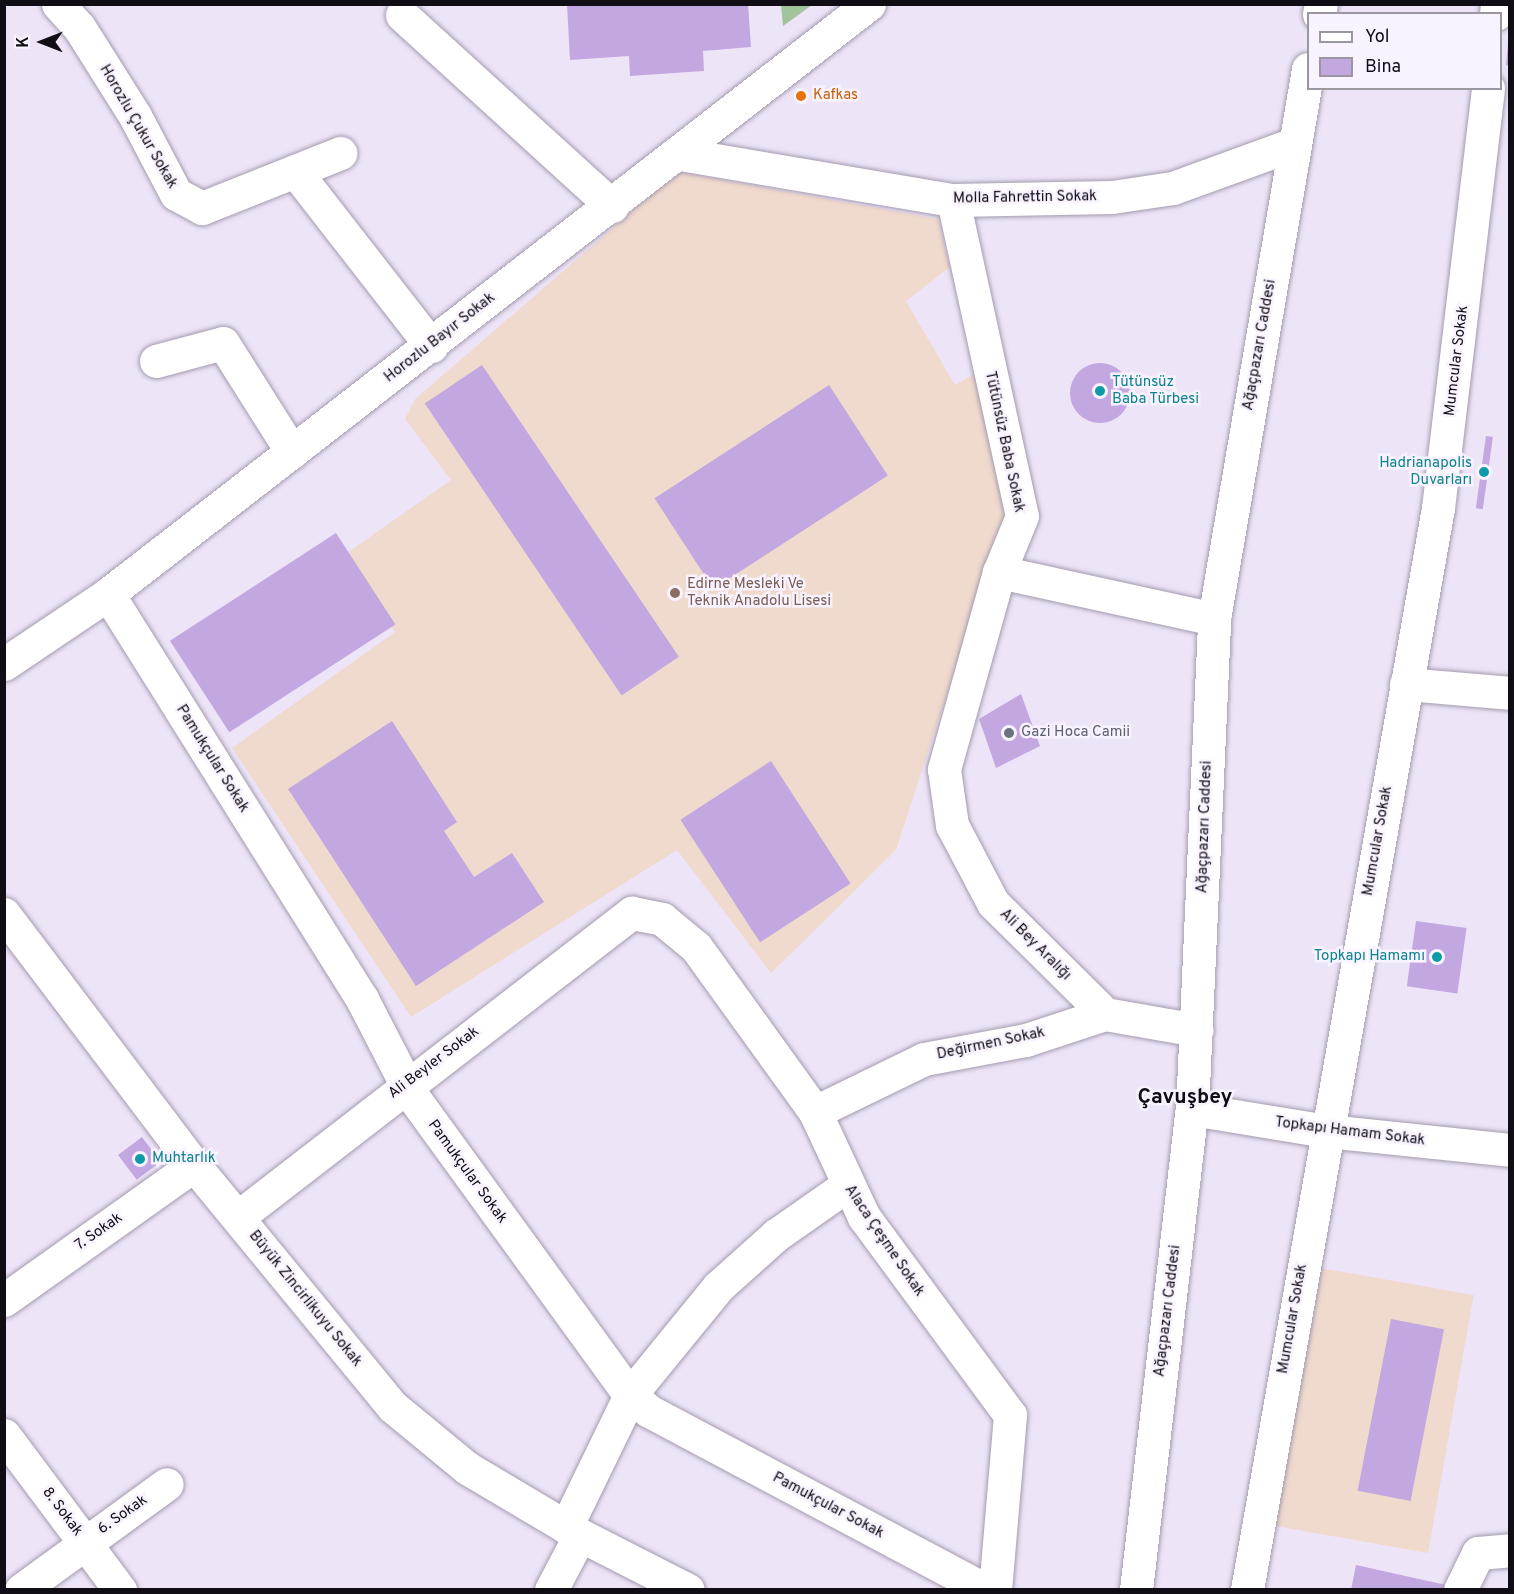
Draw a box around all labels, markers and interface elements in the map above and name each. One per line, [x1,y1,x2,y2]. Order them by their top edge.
north arrow [12,12,72,72]
legend [1307,12,1502,90]
text: Yol [1365,26,1390,49]
text: K [14,36,34,48]
text: Bina [1365,56,1401,79]
street label: Horozlu Çukur Sokak [95,62,181,192]
place label: Kafkas [813,87,858,105]
marker: Kafkas [794,89,808,103]
street label: Molla Fahrettin Sokak [953,188,1097,208]
street label: Ağaçpazarı Caddesi [1240,278,1280,412]
street label: Horozlu Bayır Sokak [381,289,499,387]
street label: Mumcular Sokak [1441,305,1473,417]
street label: Tütünsüz Baba Sokak [980,370,1028,514]
place label: Tütünsüz Baba Türbesi [1112,373,1200,408]
marker: Tütünsüz Baba Türbesi [1093,384,1107,398]
place label: Hadrianapolis Duvarları [1379,454,1472,489]
marker: Hadrianapolis Duvarları [1477,465,1491,479]
place label: Edirne Mesleki Ve Teknik Anadolu Lisesi [687,575,832,610]
marker: Edirne Mesleki Ve Teknik Anadolu Lisesi [668,586,682,600]
street label: Pamukçular Sokak [172,702,252,816]
place label: Gazi Hoca Camii [1021,724,1130,742]
marker: Gazi Hoca Camii [1002,726,1016,740]
street label: Ağaçpazarı Caddesi [1194,760,1216,894]
street label: Mumcular Sokak [1359,785,1397,897]
street label: Ali Bey Aralığı [995,905,1075,985]
place label: Topkapı Hamamı [1314,948,1425,966]
marker: Topkapı Hamamı [1430,950,1444,964]
street label: Ali Beyler Sokak [385,1023,483,1103]
street label: Değirmen Sokak [935,1024,1047,1064]
district label: Çavuşbey [1138,1085,1232,1111]
street label: Topkapı Hamam Sokak [1274,1114,1426,1150]
street label: Pamukçular Sokak [423,1117,511,1227]
place label: Muhtarlık [152,1150,216,1168]
marker: Muhtarlık [133,1152,147,1166]
street label: Alaca Çeşme Sokak [840,1182,928,1300]
street label: 7. Sokak [72,1209,126,1255]
street label: Büyük Zincirlikuyu Sokak [245,1227,365,1371]
street label: Ağaçpazarı Caddesi [1151,1244,1185,1378]
street label: Mumcular Sokak [1274,1263,1312,1375]
street label: Pamukçular Sokak [769,1469,887,1543]
street label: 8. Sokak [38,1484,86,1540]
street label: 6. Sokak [95,1491,151,1539]

